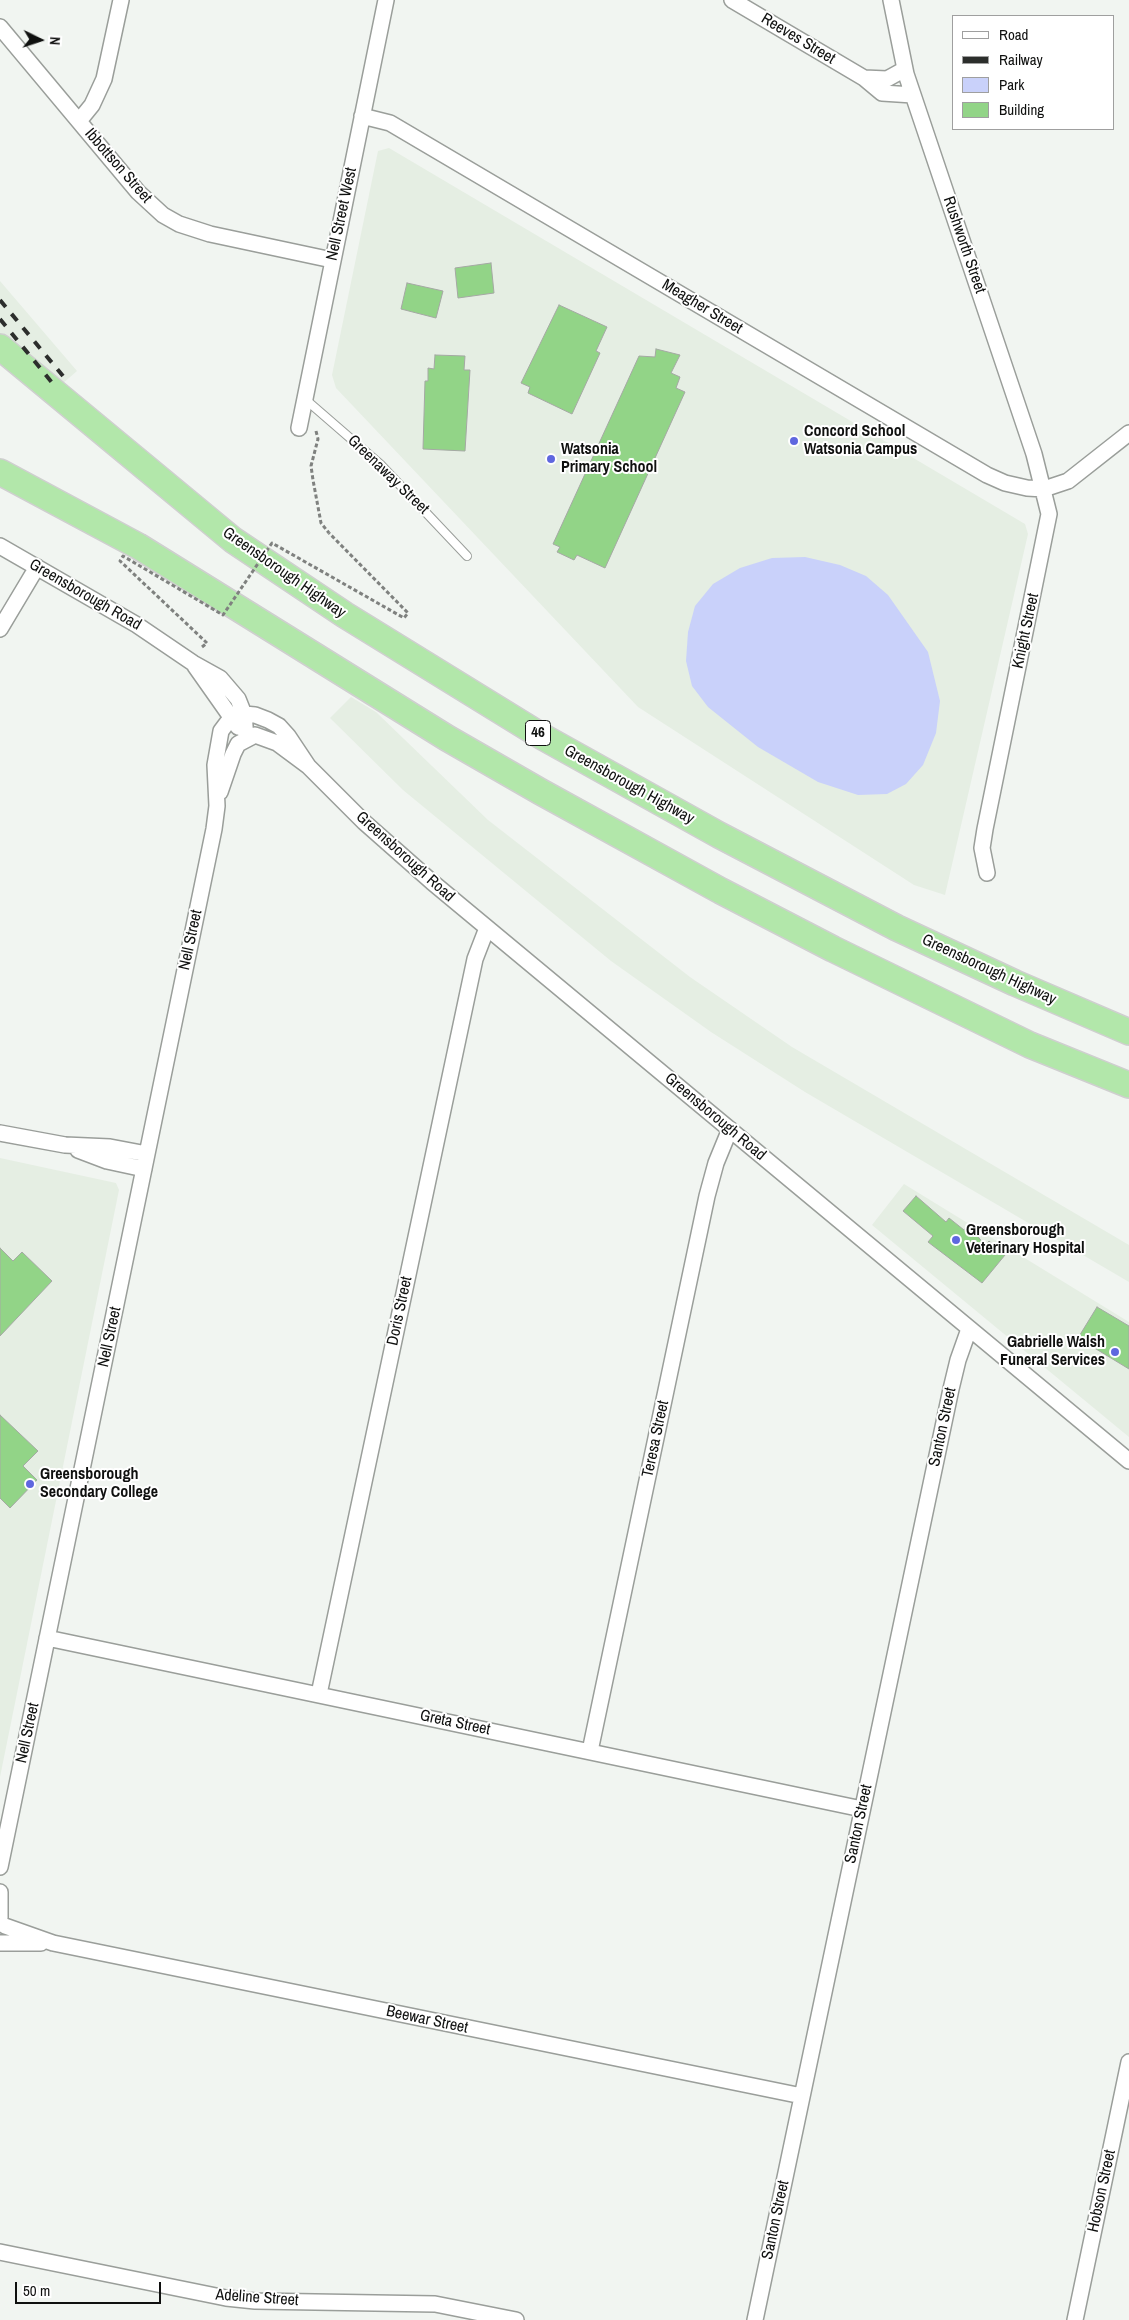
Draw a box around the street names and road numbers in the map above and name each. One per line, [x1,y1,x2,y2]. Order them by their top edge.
street label: Reeves Street [757,9,839,69]
street label: Ibbottson Street [80,125,156,207]
street label: Nell Street West [323,166,361,262]
street label: Rushworth Street [938,194,990,296]
street label: Meagher Street [658,275,746,339]
street label: Greenaway Street [343,431,433,519]
street label: Greensborough Highway [219,523,349,623]
street label: Greensborough Road [26,555,144,635]
street label: Knight Street [1009,592,1043,670]
road number: 46 [526,720,550,746]
street label: Greensborough Highway [561,741,697,829]
street label: Greensborough Road [352,808,458,906]
street label: Nell Street [175,908,207,972]
street label: Greensborough Highway [919,930,1059,1010]
street label: Greensborough Road [661,1069,769,1165]
street label: Doris Street [383,1275,417,1347]
street label: Nell Street [94,1305,126,1369]
street label: Santon Street [925,1386,961,1468]
street label: Teresa Street [638,1399,674,1479]
street label: Nell Street [12,1701,44,1765]
street label: Greta Street [418,1706,492,1740]
street label: Santon Street [841,1783,877,1865]
street label: Beewar Street [384,2002,470,2038]
street label: Hobson Street [1084,2148,1120,2234]
street label: Santon Street [758,2179,794,2261]
street label: Adeline Street [215,2286,299,2310]

